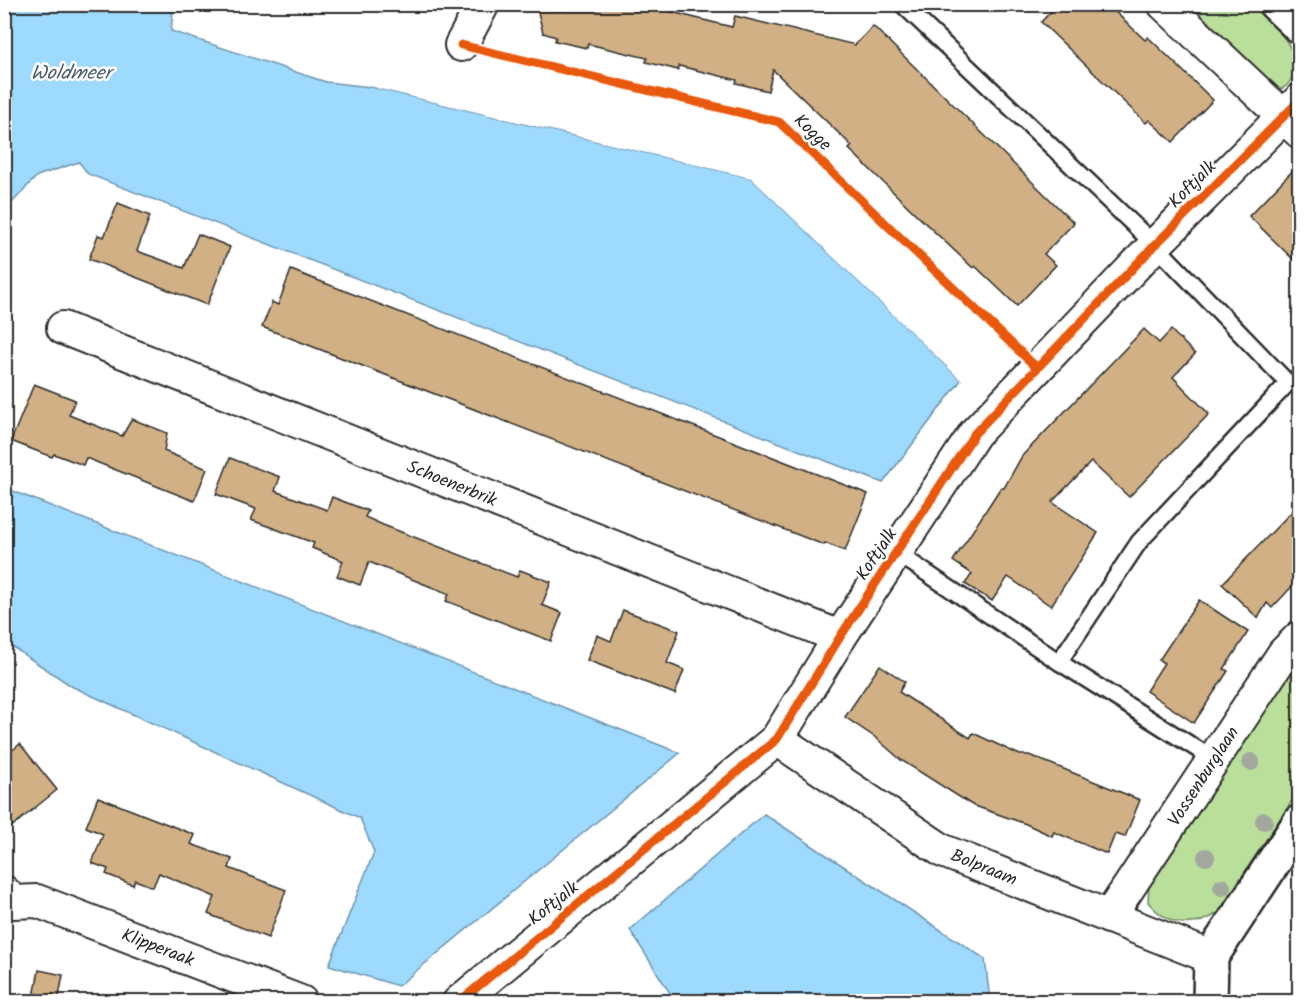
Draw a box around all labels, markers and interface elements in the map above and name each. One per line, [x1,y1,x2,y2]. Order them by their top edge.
water label: Woldmeer [31,58,115,90]
street label: Kogge [786,107,838,159]
street label: Koftjalk [1162,154,1224,216]
street label: Schoenerbrik [402,453,502,516]
street label: Koftjalk [849,522,906,587]
street label: Vossenburglaan [1161,721,1248,833]
street label: Bolpraam [946,842,1021,895]
street label: Koftjalk [522,874,586,934]
street label: Klipperaak [117,921,199,976]

